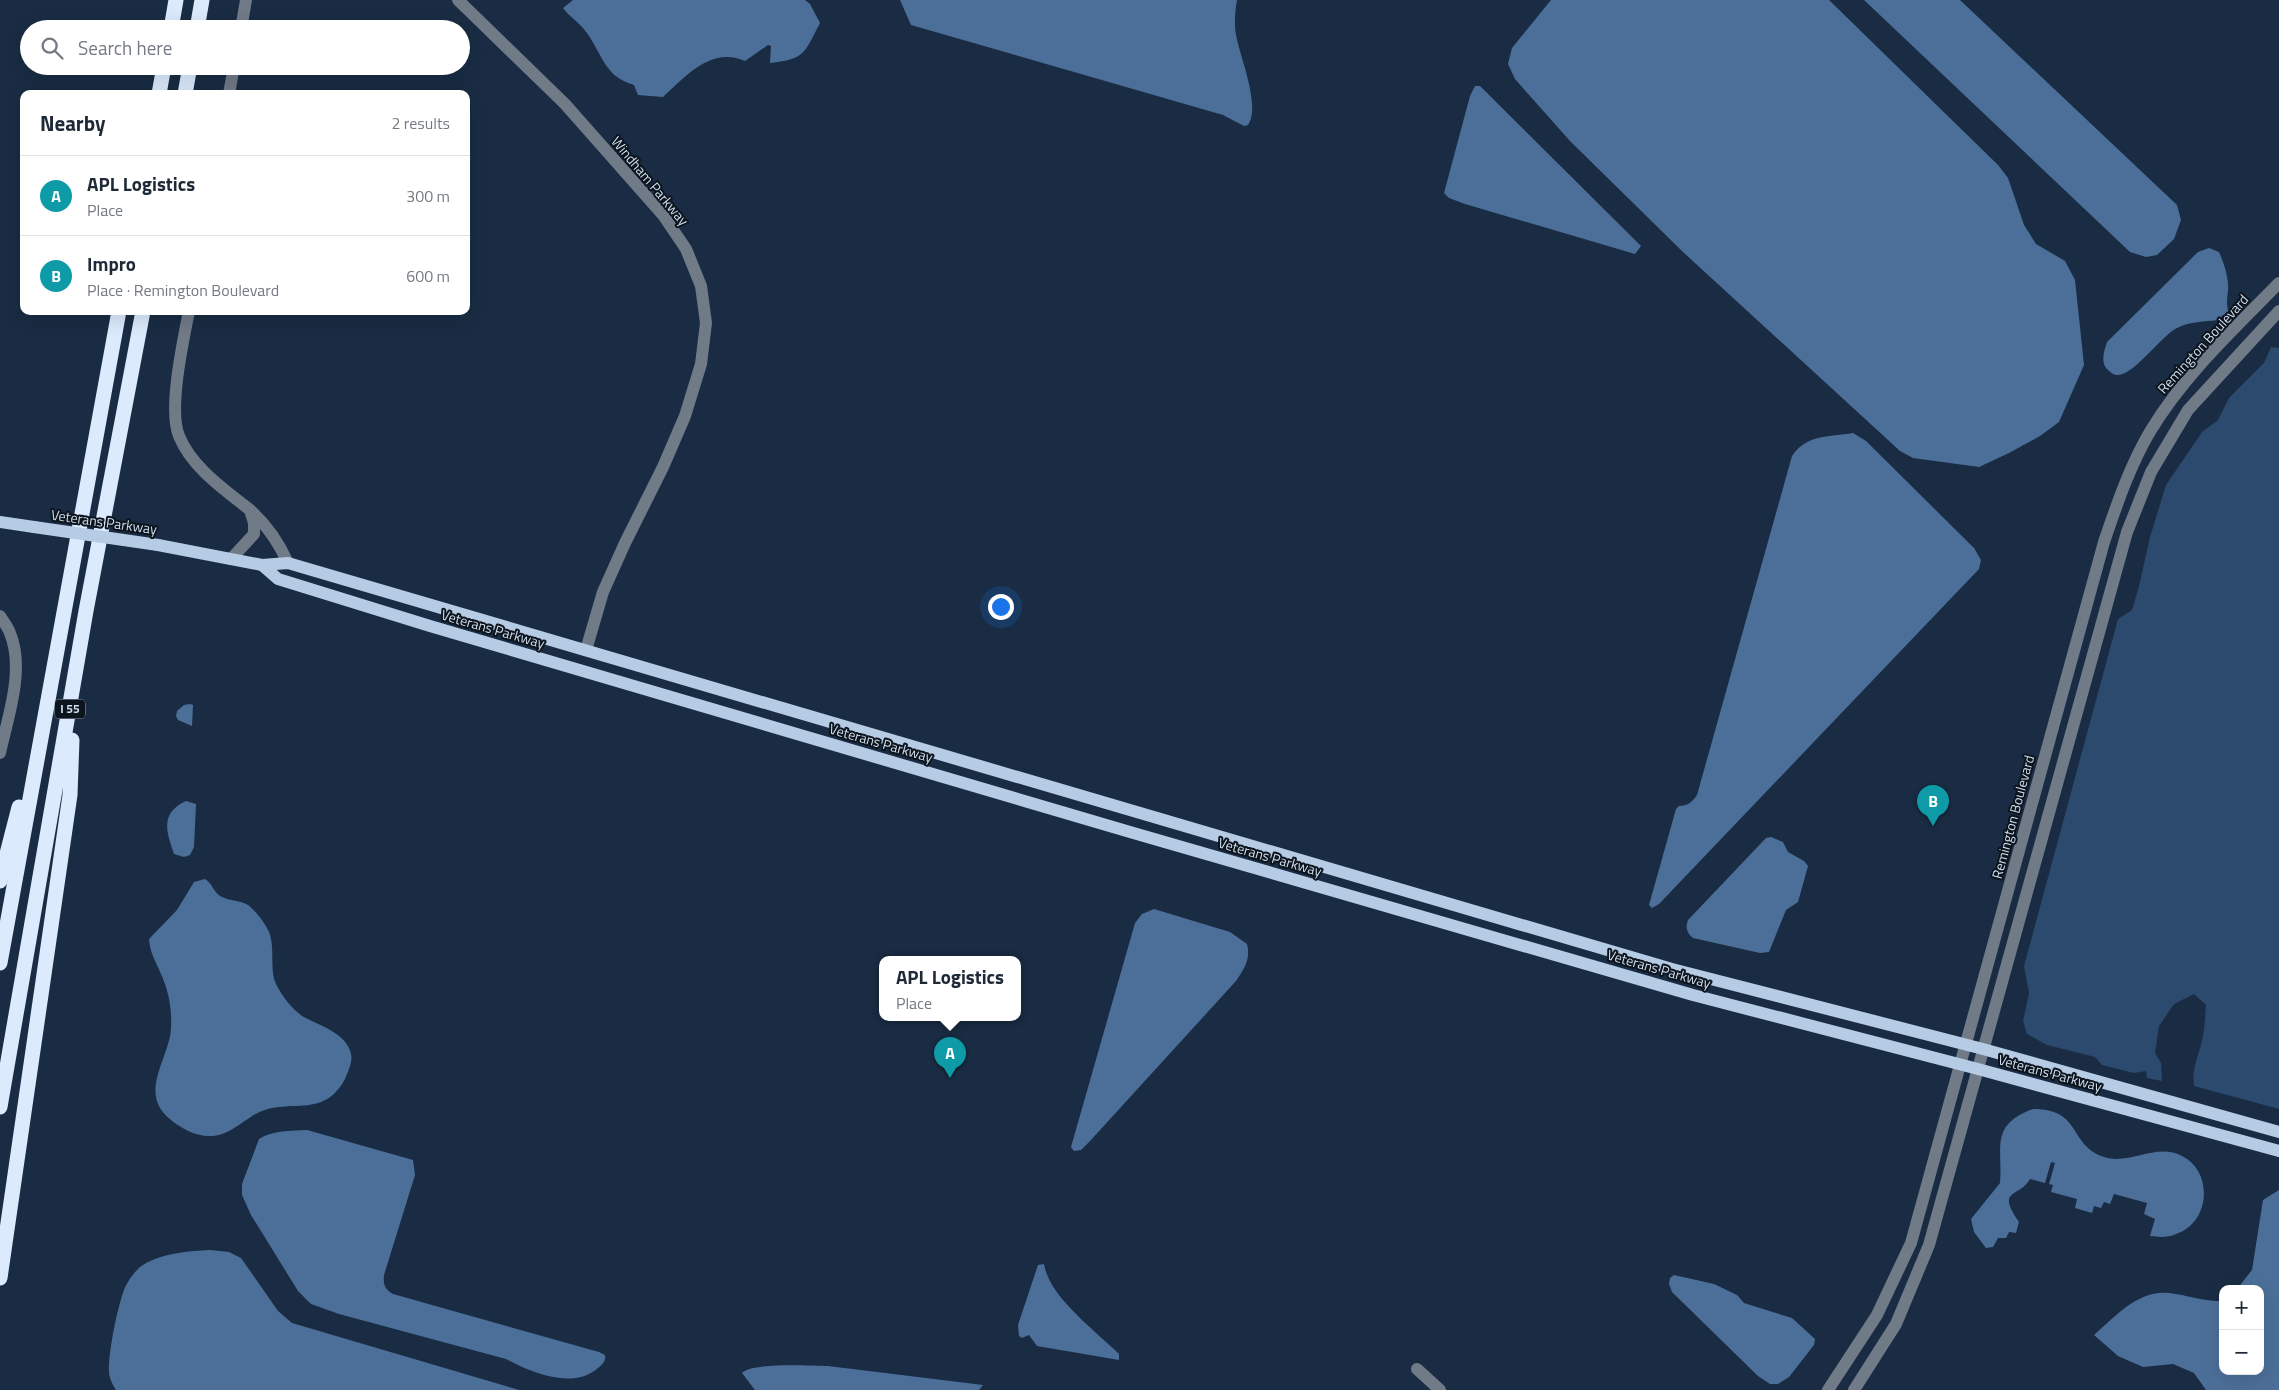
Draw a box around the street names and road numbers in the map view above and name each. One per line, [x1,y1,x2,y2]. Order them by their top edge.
street label: Windham Parkway [607,131,694,230]
street label: Remington Boulevard [2152,289,2253,398]
street label: Veterans Parkway [50,504,159,539]
street label: Veterans Parkway [439,604,548,653]
road number: I 55 [55,700,85,719]
street label: Veterans Parkway [827,718,936,767]
street label: Remington Boulevard [1986,753,2039,881]
street label: Veterans Parkway [1216,832,1325,881]
street label: Veterans Parkway [1605,944,1714,993]
street label: Veterans Parkway [1996,1049,2105,1097]

